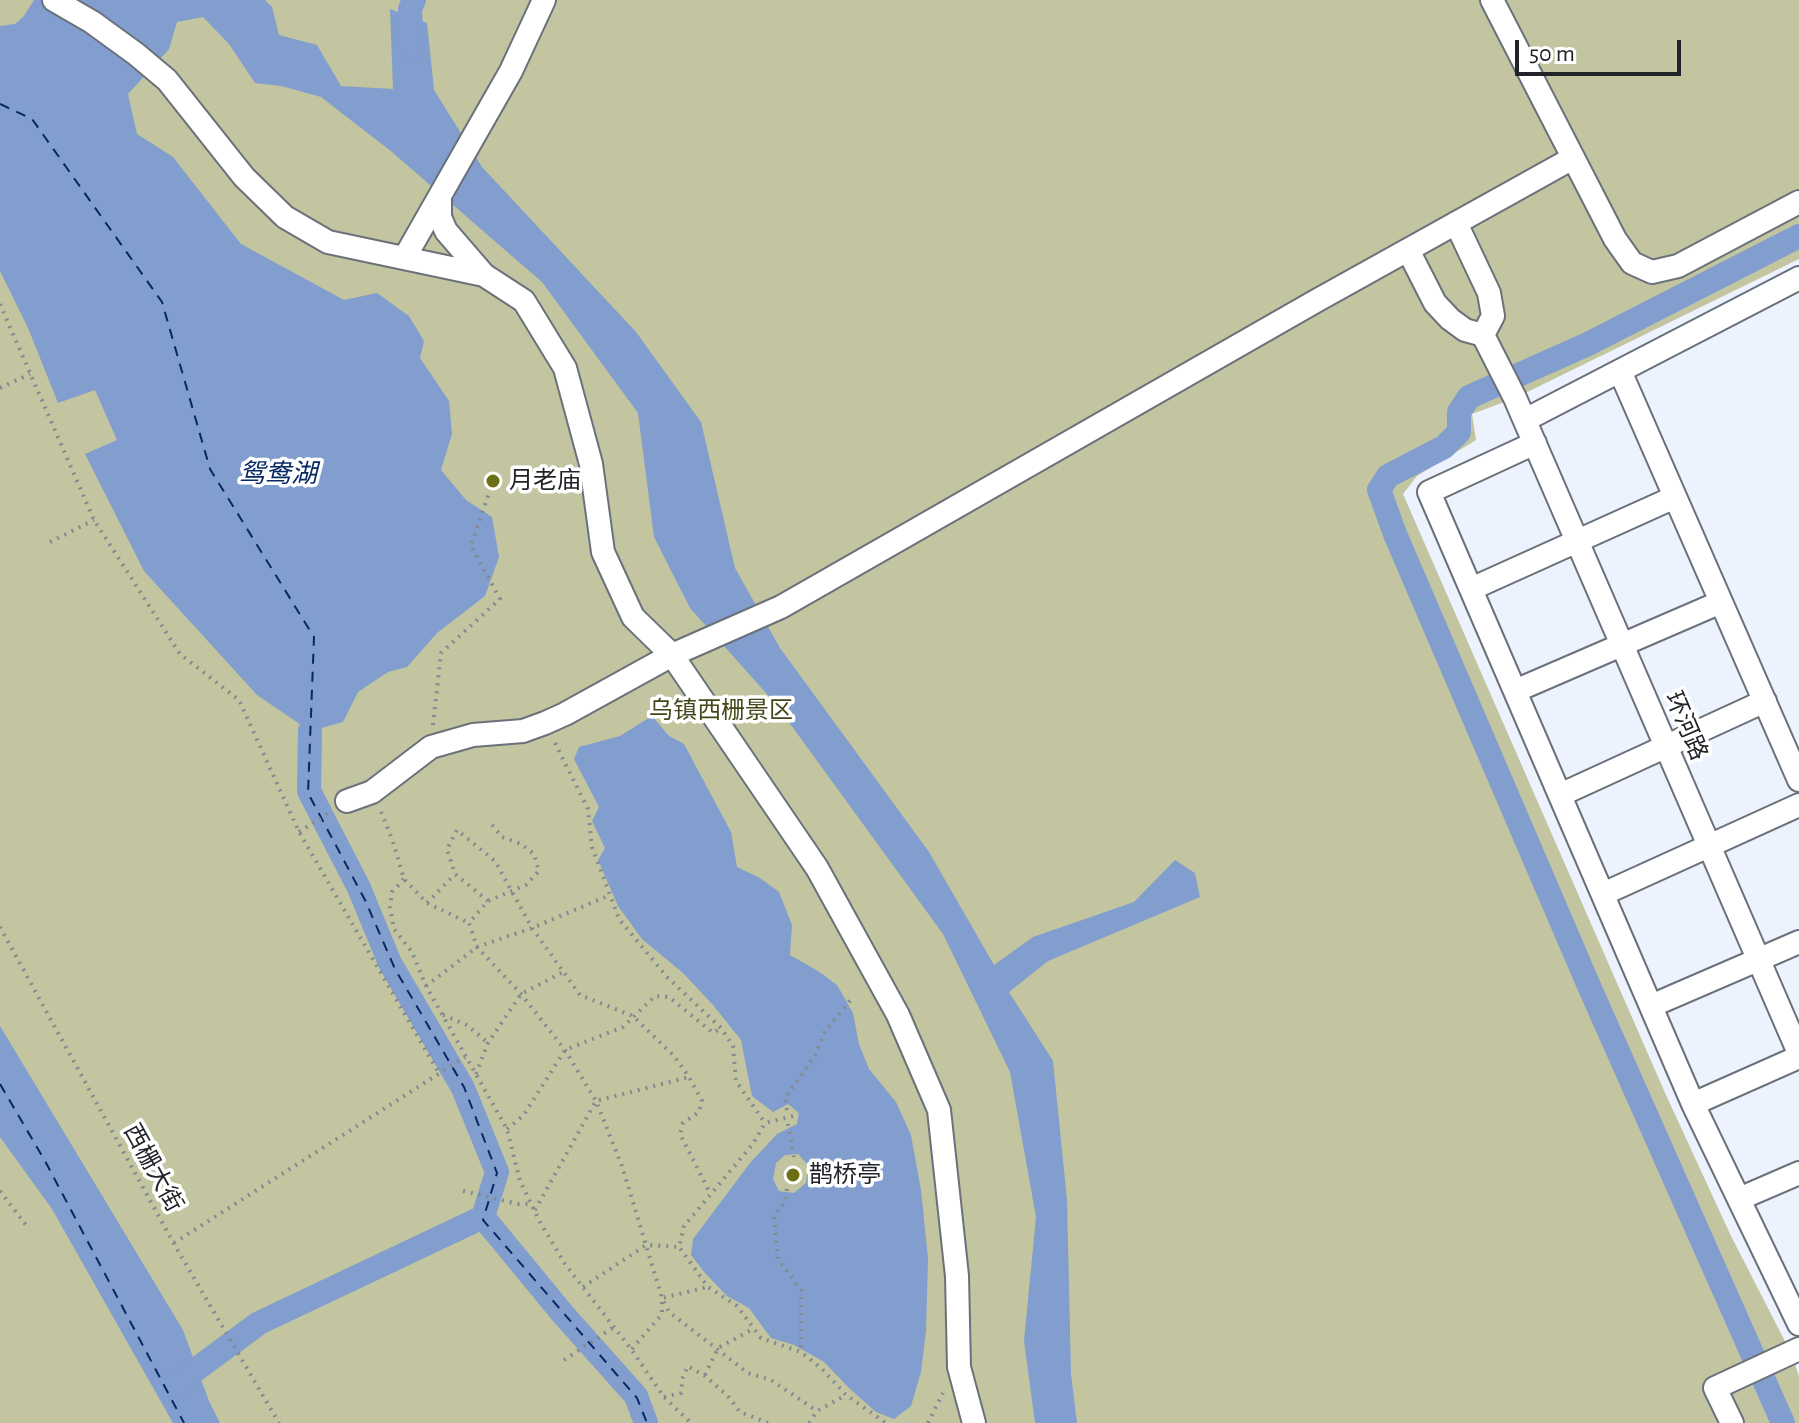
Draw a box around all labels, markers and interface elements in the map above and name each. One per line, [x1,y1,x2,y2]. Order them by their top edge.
scale bar [1519,24,1685,74]
text: 50 m [1529,42,1575,66]
water label: 鸳鸯湖 [239,458,317,490]
place label: 月老庙 [509,467,581,495]
marker: 月老庙 [484,472,502,490]
street label: 环河路 [1659,687,1713,765]
park label: 乌镇西栅景区 [649,697,793,725]
street label: 西栅大街 [117,1119,189,1217]
place label: 鹊桥亭 [809,1161,881,1189]
marker: 鹊桥亭 [784,1166,802,1184]

